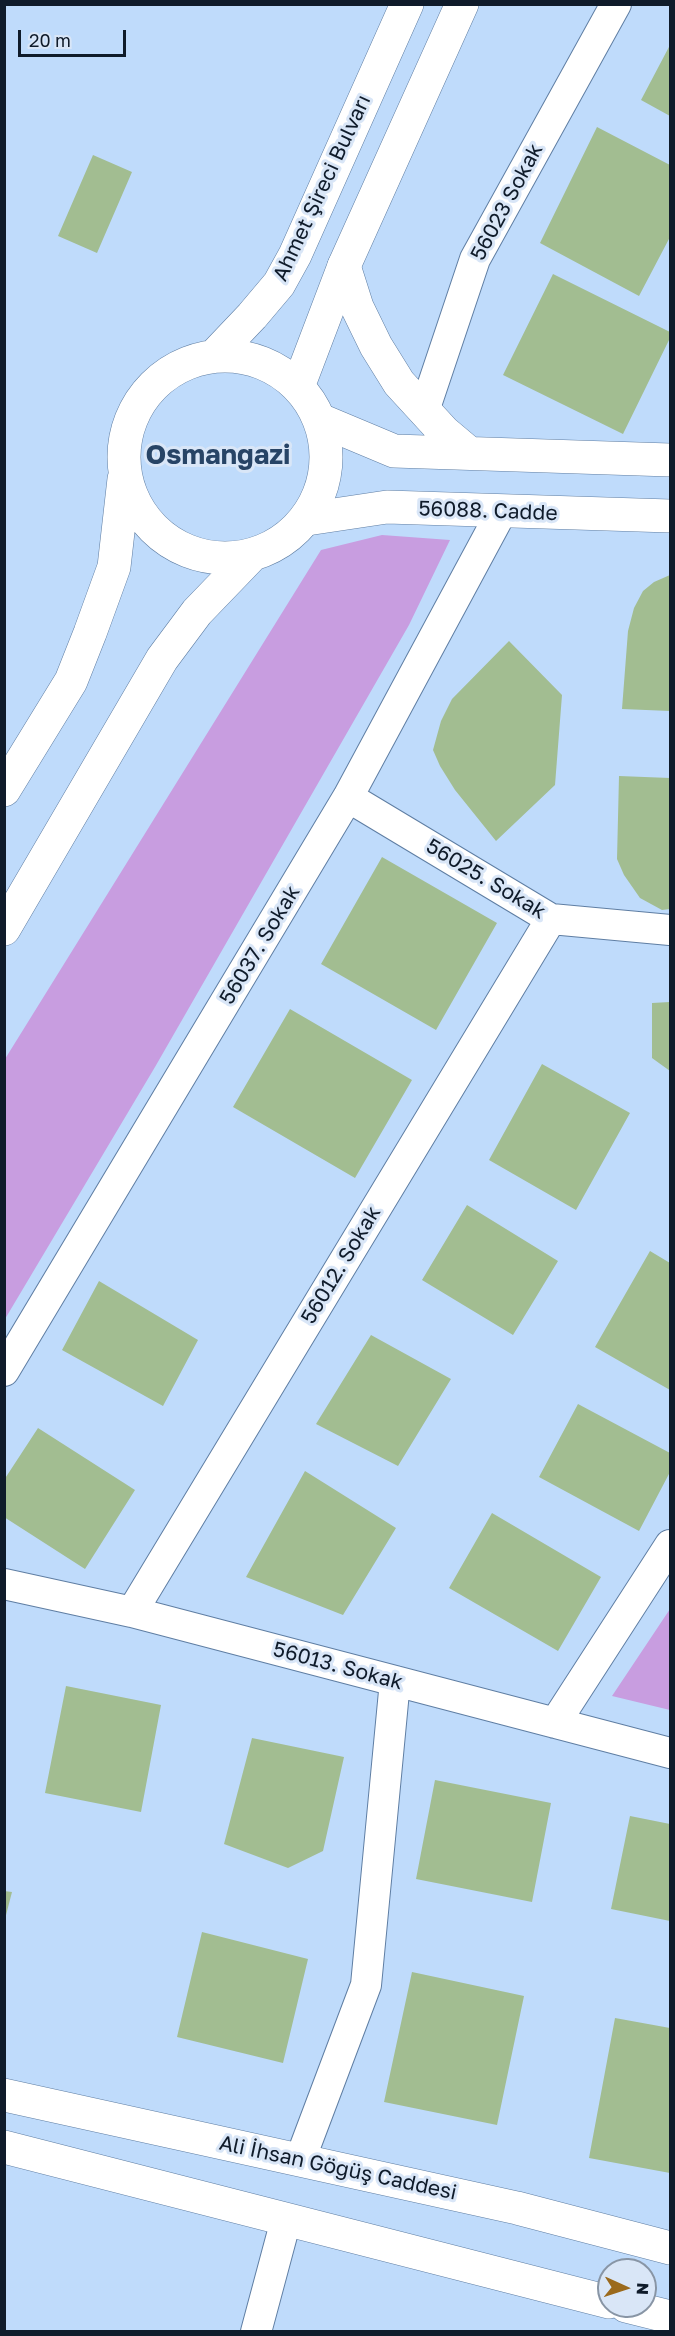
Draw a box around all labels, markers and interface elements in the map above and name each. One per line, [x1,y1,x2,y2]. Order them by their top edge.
scale bar [21,18,129,56]
text: 20 m [29,29,71,51]
street label: Ahmet Şireci Bulvarı [268,91,376,285]
street label: 56023 Sokak [466,139,548,265]
district label: Osmangazi [146,439,290,471]
street label: 56088. Cadde [418,496,558,526]
street label: 56025. Sokak [422,833,550,925]
street label: 56037. Sokak [215,881,305,1009]
street label: 56012. Sokak [296,1201,386,1329]
street label: 56013. Sokak [270,1637,406,1695]
street label: Ali İhsan Göğüş Caddesi [217,2130,459,2206]
north arrow [597,2258,657,2318]
text: N [633,2282,653,2295]

